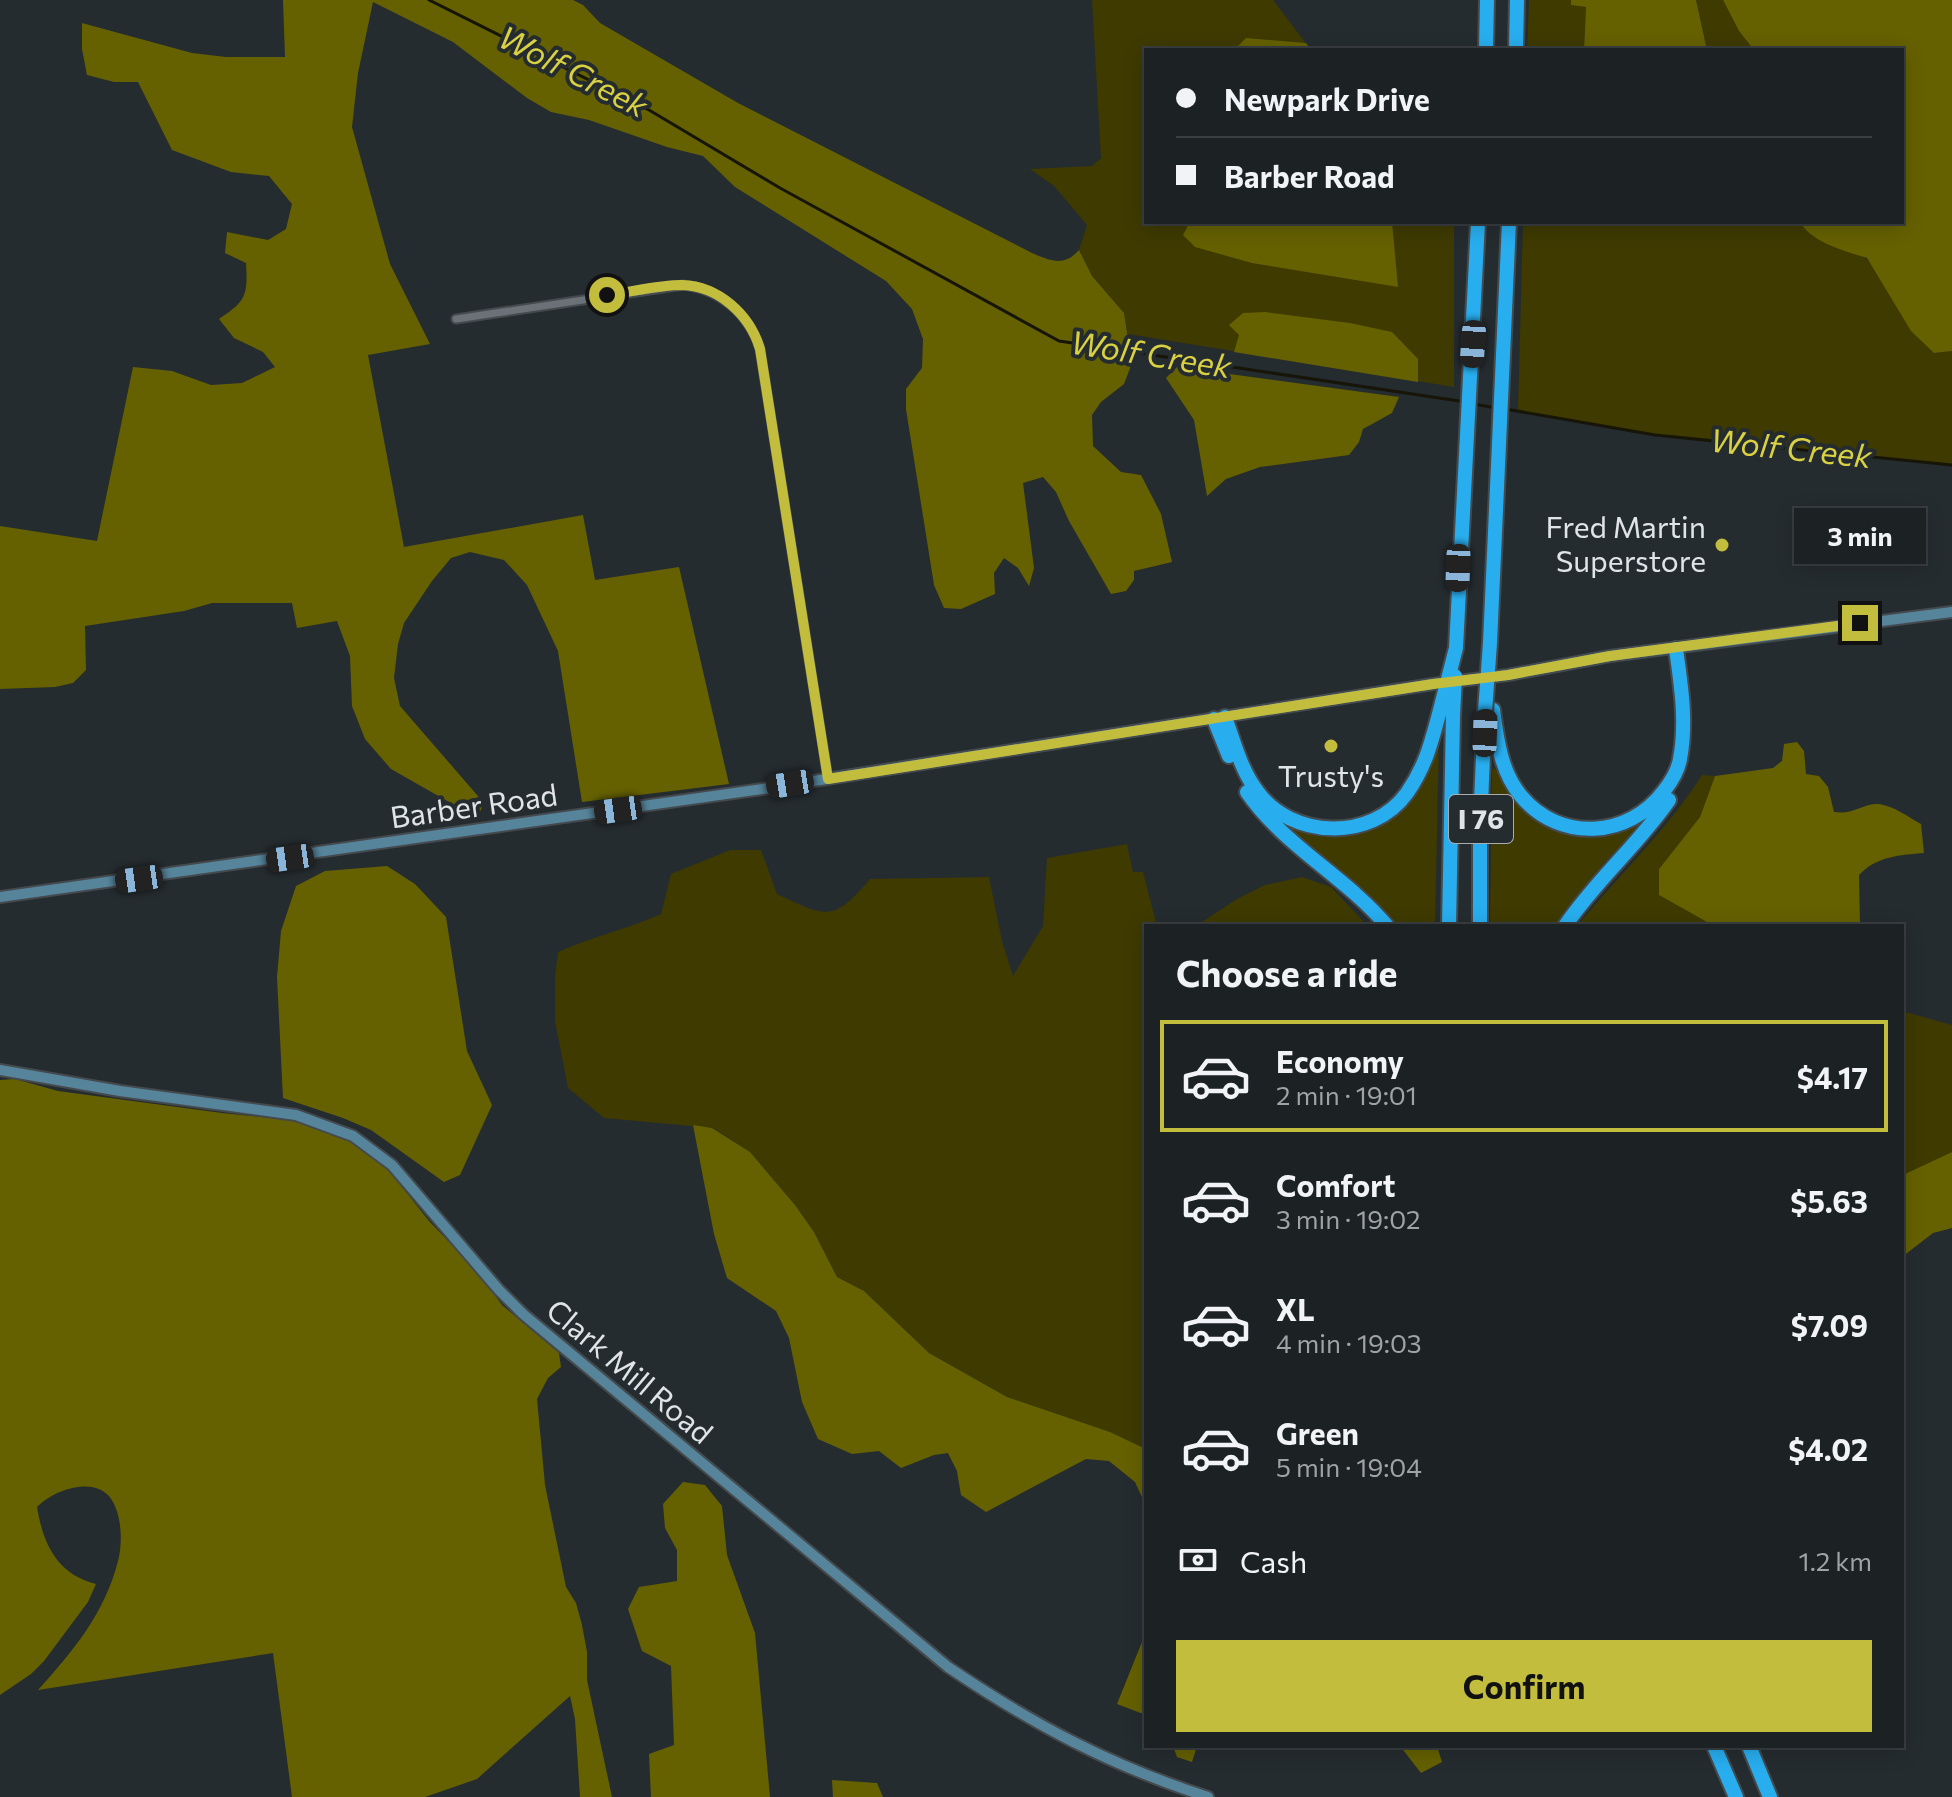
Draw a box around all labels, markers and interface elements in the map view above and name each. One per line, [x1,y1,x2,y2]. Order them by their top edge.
water label: Wolf Creek [493,16,656,125]
text: Newpark Drive [1224,80,1430,117]
text: Barber Road [1224,157,1395,194]
route start [589,277,625,313]
car [1459,319,1487,369]
water label: Wolf Creek [1068,321,1235,386]
water label: Wolf Creek [1709,419,1875,475]
place label: Fred Martin Superstore [1546,507,1706,578]
callout: 3 min [1794,507,1926,563]
text: 3 min [1827,520,1893,551]
marker: Fred Martin Superstore [1713,536,1731,554]
car [1445,544,1471,592]
route end [1842,605,1878,641]
car [1472,709,1498,757]
marker: Trusty's [1322,737,1340,755]
place label: Trusty's [1278,756,1384,793]
car [764,768,816,800]
street label: Barber Road [388,774,560,835]
car [593,795,643,825]
road number: I 76 [1449,795,1513,843]
car [265,843,315,873]
car [114,864,164,894]
text: Choose a ride [1176,950,1397,994]
icon: car [1180,1040,1252,1112]
text: Economy [1276,1042,1404,1079]
text: $4.17 [1797,1058,1868,1095]
text: 2 min · 19:01 [1276,1079,1417,1110]
icon: car [1180,1164,1252,1236]
text: Comfort [1276,1166,1395,1203]
text: $5.63 [1790,1182,1868,1219]
text: 3 min · 19:02 [1276,1203,1421,1234]
icon: car [1180,1288,1252,1360]
street label: Clark Mill Road [540,1290,721,1450]
text: XL [1276,1290,1315,1327]
text: $7.09 [1791,1306,1868,1343]
text: 4 min · 19:03 [1276,1327,1422,1358]
icon: car [1180,1412,1252,1484]
text: Green [1276,1414,1359,1451]
text: $4.02 [1788,1430,1868,1467]
text: 5 min · 19:04 [1276,1451,1422,1482]
icon: cash [1176,1538,1220,1582]
text: Cash [1240,1542,1307,1579]
text: 1.2 km [1799,1545,1872,1576]
button: Confirm [1176,1640,1872,1732]

